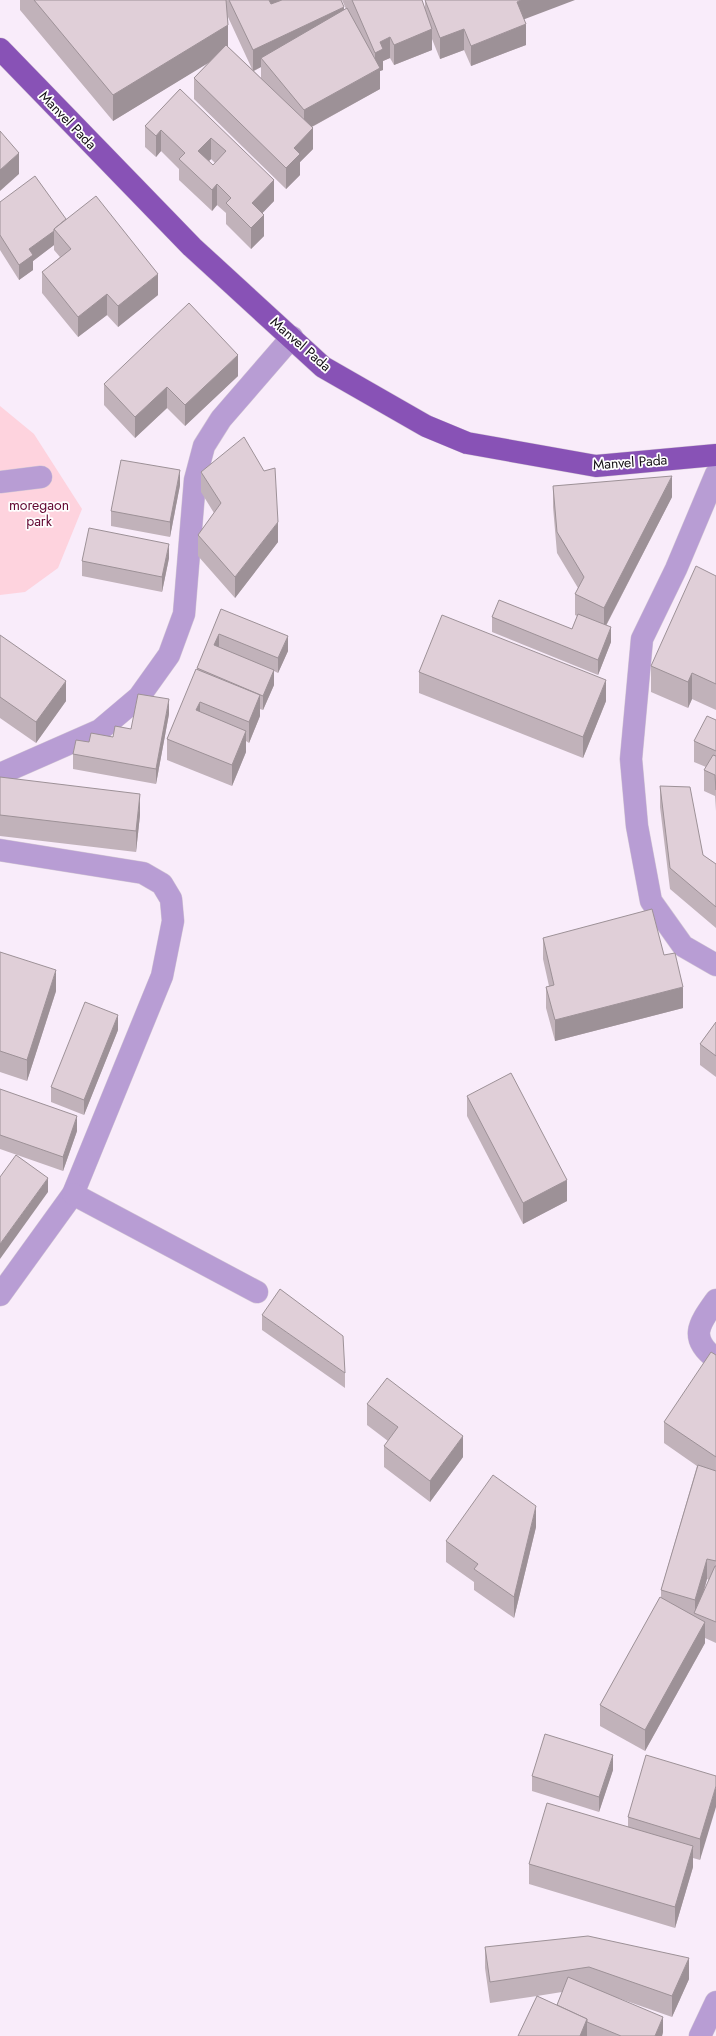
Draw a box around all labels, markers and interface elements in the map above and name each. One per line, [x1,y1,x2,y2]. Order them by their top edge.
street label: Manvel Pada [35,86,101,154]
street label: Manvel Pada [266,312,336,376]
street label: Manvel Pada [592,449,668,475]
park label: moregaon park [9,495,69,531]

